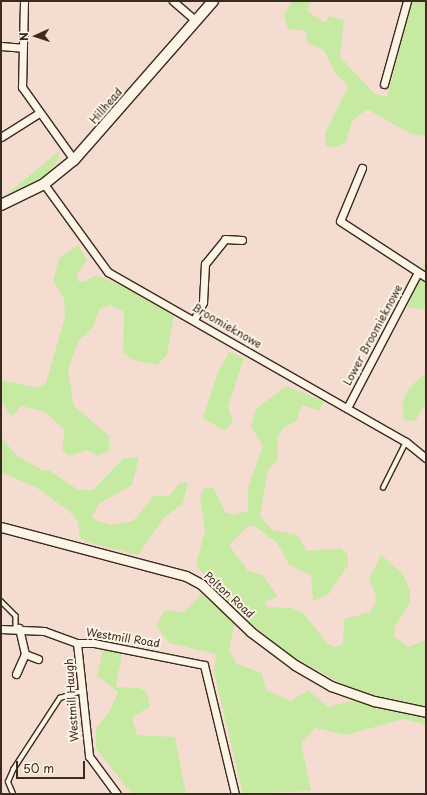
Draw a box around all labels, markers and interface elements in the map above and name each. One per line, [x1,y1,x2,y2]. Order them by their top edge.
north arrow [16,16,56,56]
text: N [15,32,32,41]
street label: Hillhead [87,85,125,127]
street label: Lower Broomieknowe [341,282,405,388]
street label: Broomieknowe [190,301,264,351]
street label: Polton Road [201,569,257,621]
street label: Westmill Road [85,626,161,650]
street label: Westmill Haugh [62,658,82,742]
scale bar [18,753,87,779]
text: 50 m [23,759,54,777]

